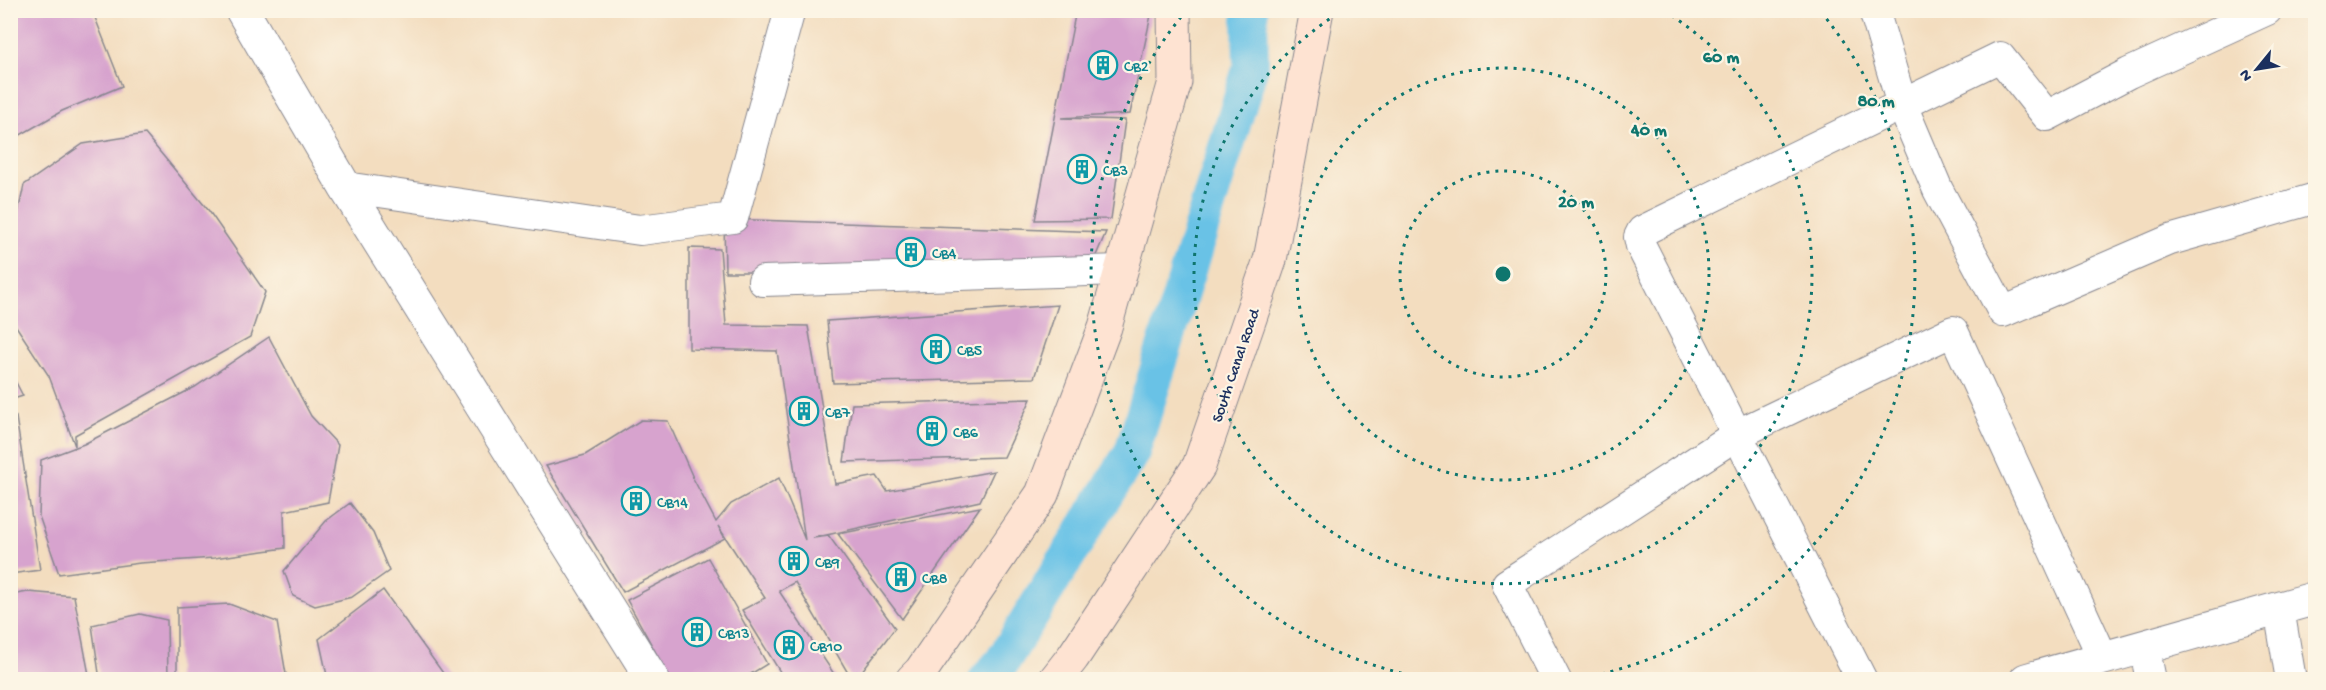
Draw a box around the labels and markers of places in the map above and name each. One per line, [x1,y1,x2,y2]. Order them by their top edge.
building icon: CB2 [1087,49,1119,81]
place label: CB2 [1124,59,1149,78]
building icon: CB3 [1066,153,1098,185]
place label: CB3 [1103,163,1128,182]
building icon: CB4 [895,236,927,268]
place label: CB4 [932,246,957,265]
centre of rings [1493,264,1513,284]
building icon: CB5 [920,333,952,365]
place label: CB5 [957,343,982,362]
building icon: CB7 [788,395,820,427]
place label: CB7 [825,405,851,424]
building icon: CB6 [916,415,948,447]
place label: CB6 [953,425,979,444]
building icon: CB14 [620,485,652,517]
place label: CB14 [657,495,688,514]
building icon: CB9 [778,545,810,577]
place label: CB9 [815,555,840,574]
building icon: CB8 [885,561,917,593]
place label: CB8 [922,571,948,590]
building icon: CB13 [681,616,713,648]
place label: CB13 [718,626,750,645]
building icon: CB10 [773,629,805,661]
place label: CB10 [810,639,842,658]

